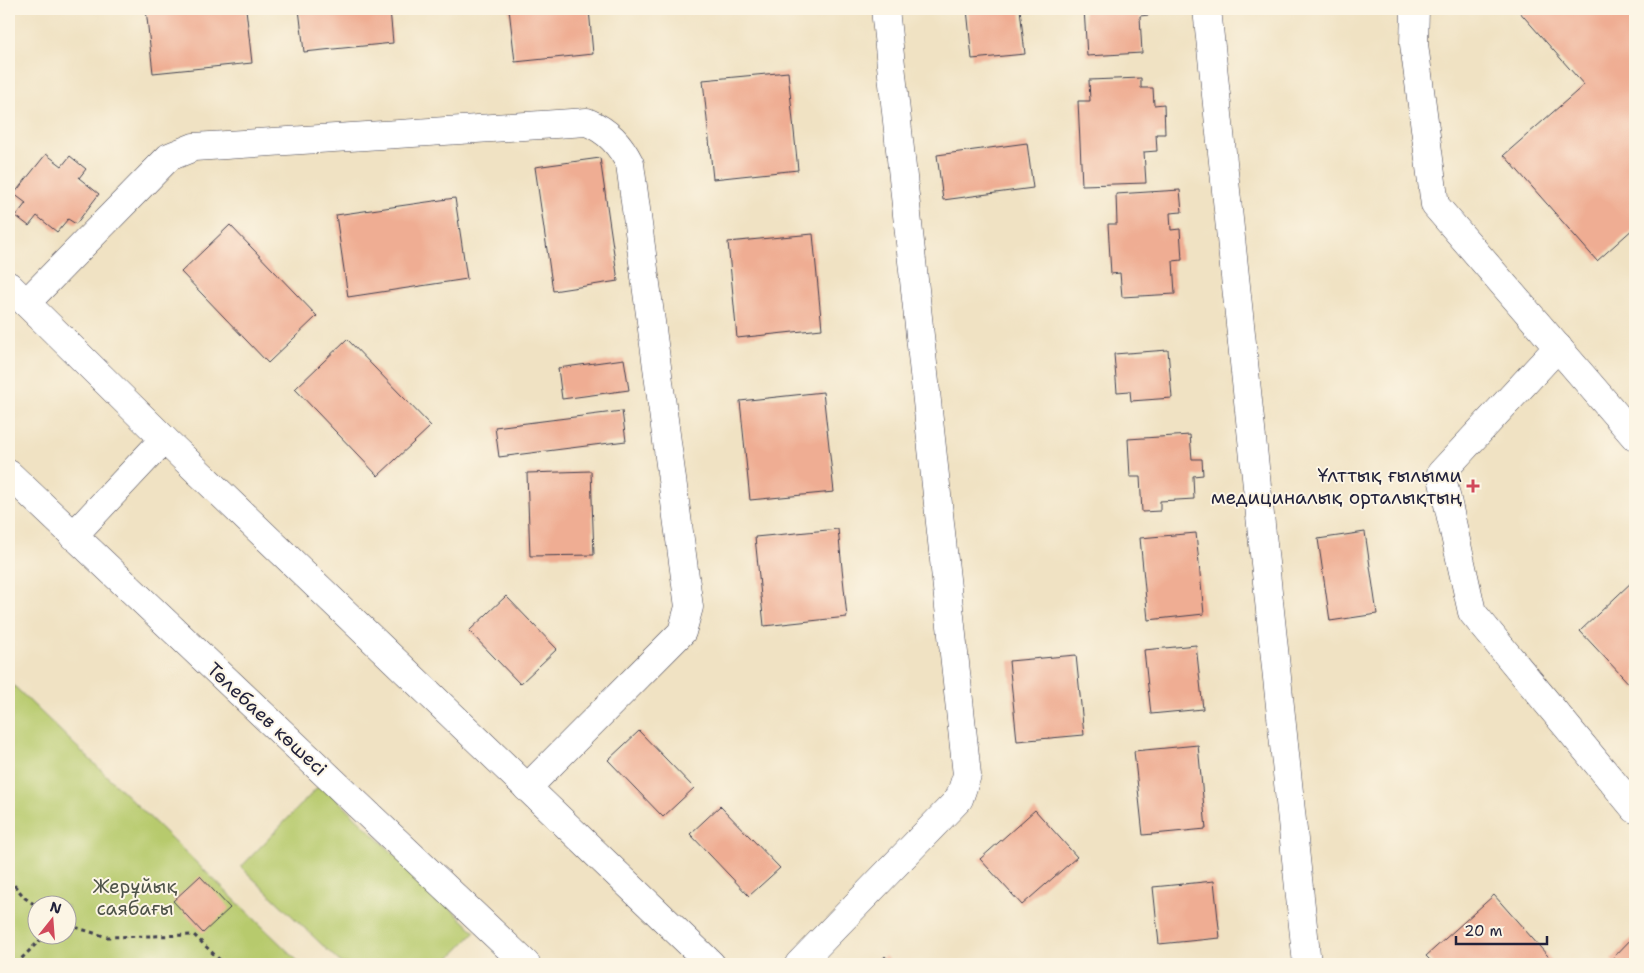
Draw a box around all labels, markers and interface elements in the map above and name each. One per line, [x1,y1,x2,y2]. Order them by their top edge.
place label: Ұлттық ғылыми медициналық орталықтың [1211,463,1463,510]
marker: Ұлттық ғылыми медициналық орталықтың [1466,479,1480,493]
street label: Төлебаев көшесі [202,657,332,781]
park label: Жерұйық саябағы [93,874,178,921]
north arrow [28,896,78,946]
text: N [48,897,64,918]
scale bar [1456,913,1548,945]
text: 20 m [1464,921,1503,941]

